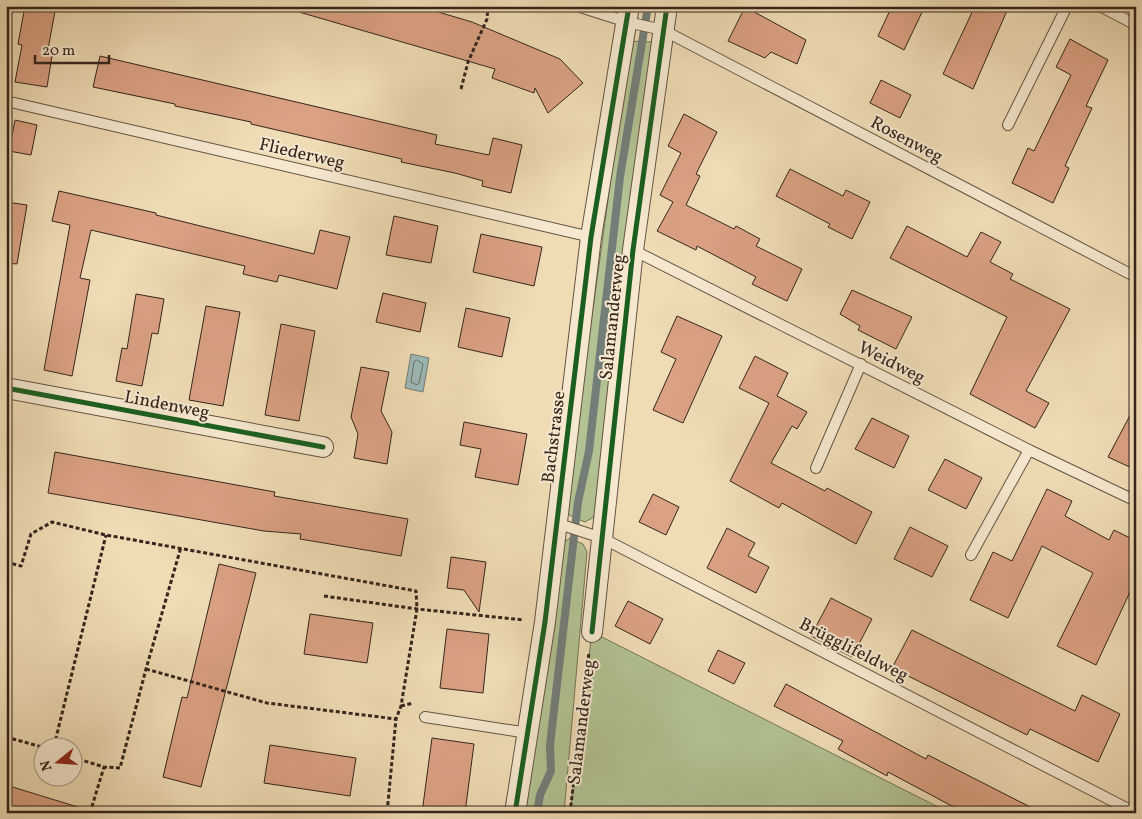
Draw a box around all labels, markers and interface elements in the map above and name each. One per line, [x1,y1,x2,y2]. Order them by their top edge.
scale bar [35,32,109,64]
text: 20 m [42,41,75,62]
street label: Rosenweg [865,111,947,170]
street label: Fliederweg [256,132,347,176]
street label: Salamanderweg [594,253,633,381]
street label: Weidweg [853,336,929,391]
street label: Lindenweg [122,385,212,426]
street label: Bachstrasse [536,390,573,485]
street label: Brügglifeldweg [794,612,912,689]
street label: Salamanderweg [562,658,603,787]
north arrow [32,736,82,786]
text: N [36,758,58,773]

